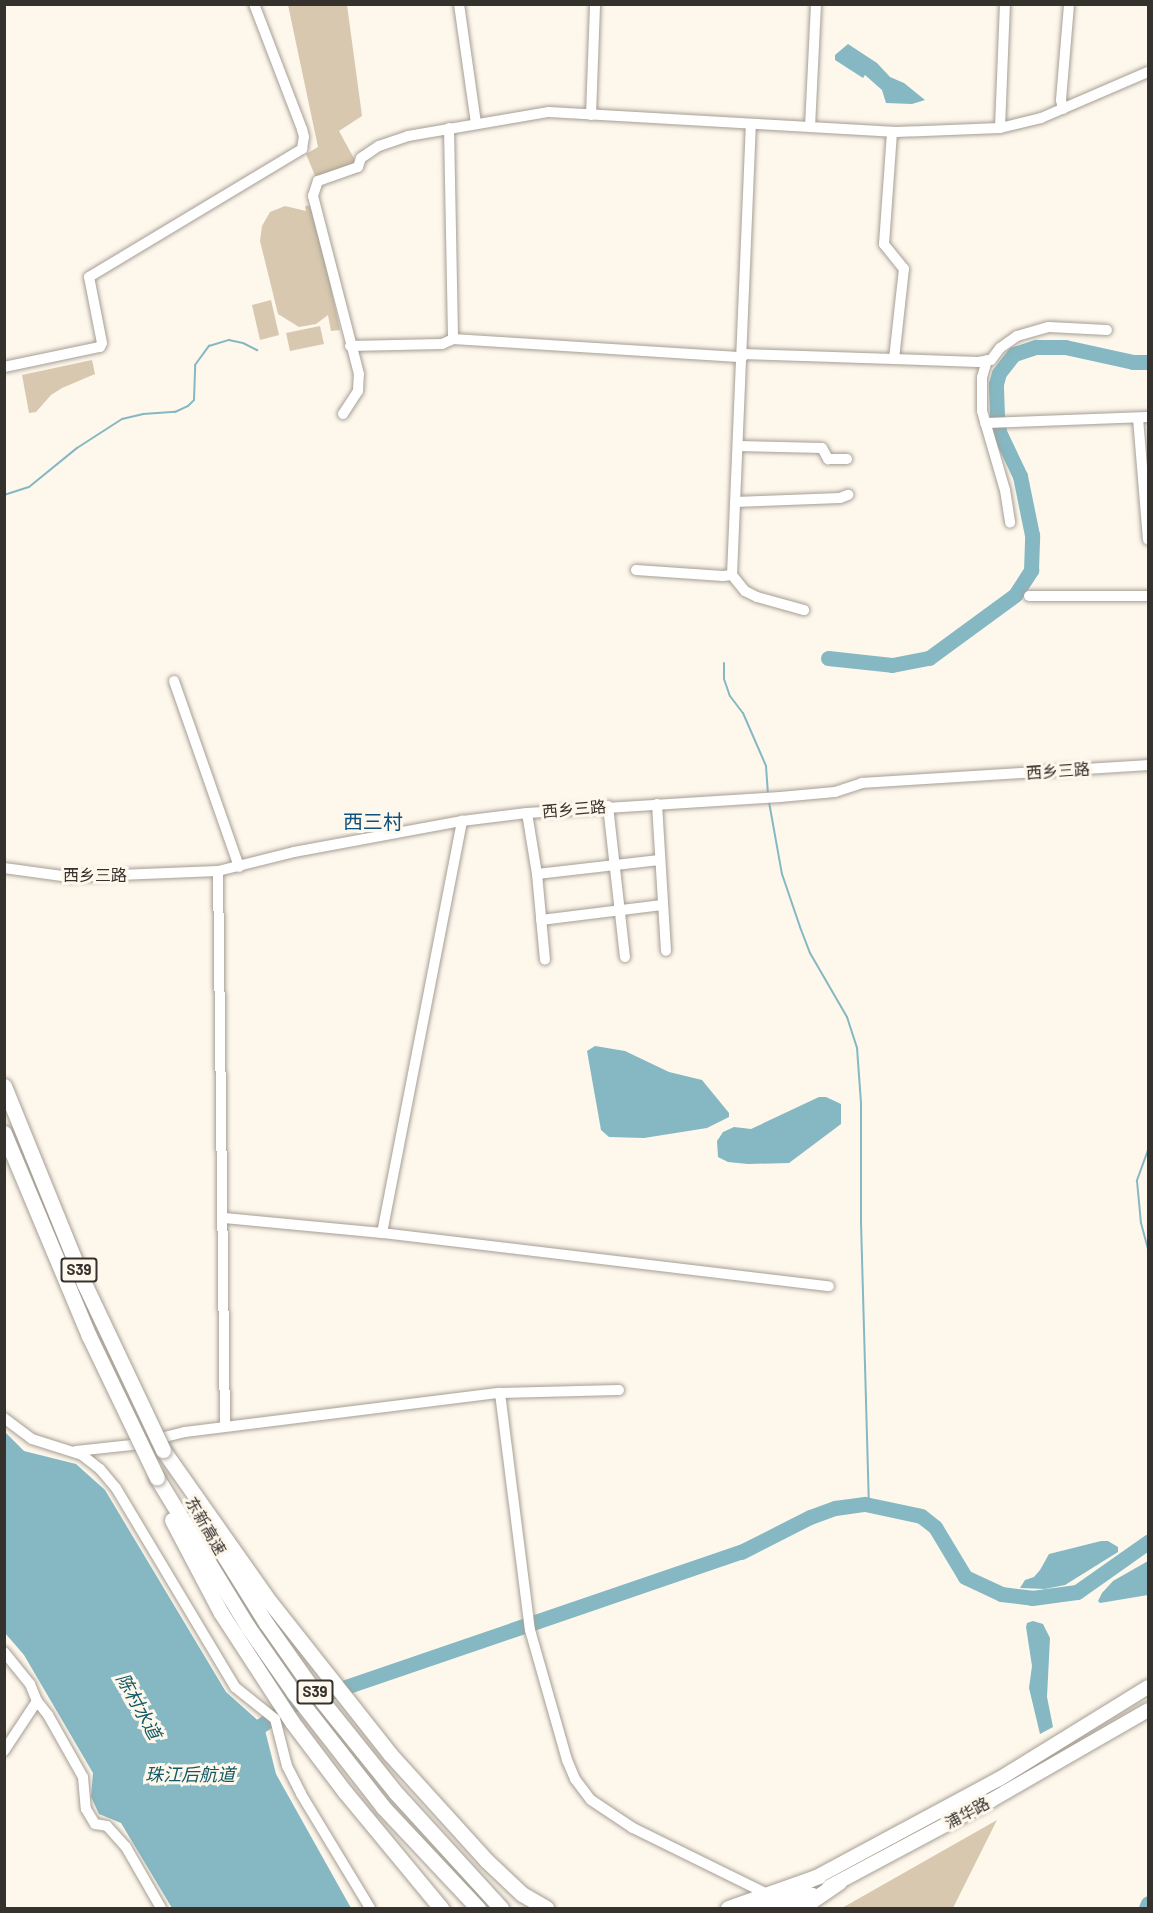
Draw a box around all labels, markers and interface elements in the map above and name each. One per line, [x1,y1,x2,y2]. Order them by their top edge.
street label: 西乡三路 [1025,759,1091,783]
street label: 西乡三路 [541,797,607,821]
district label: 西三村 [343,809,403,833]
street label: 西乡三路 [63,865,127,885]
road number: S39 [60,1258,98,1282]
street label: 东新高速 [182,1493,230,1559]
water label: 陈村水道 [112,1669,166,1743]
road number: S39 [296,1680,334,1704]
water label: 珠江后航道 [145,1763,235,1785]
street label: 浦华路 [941,1793,993,1833]

